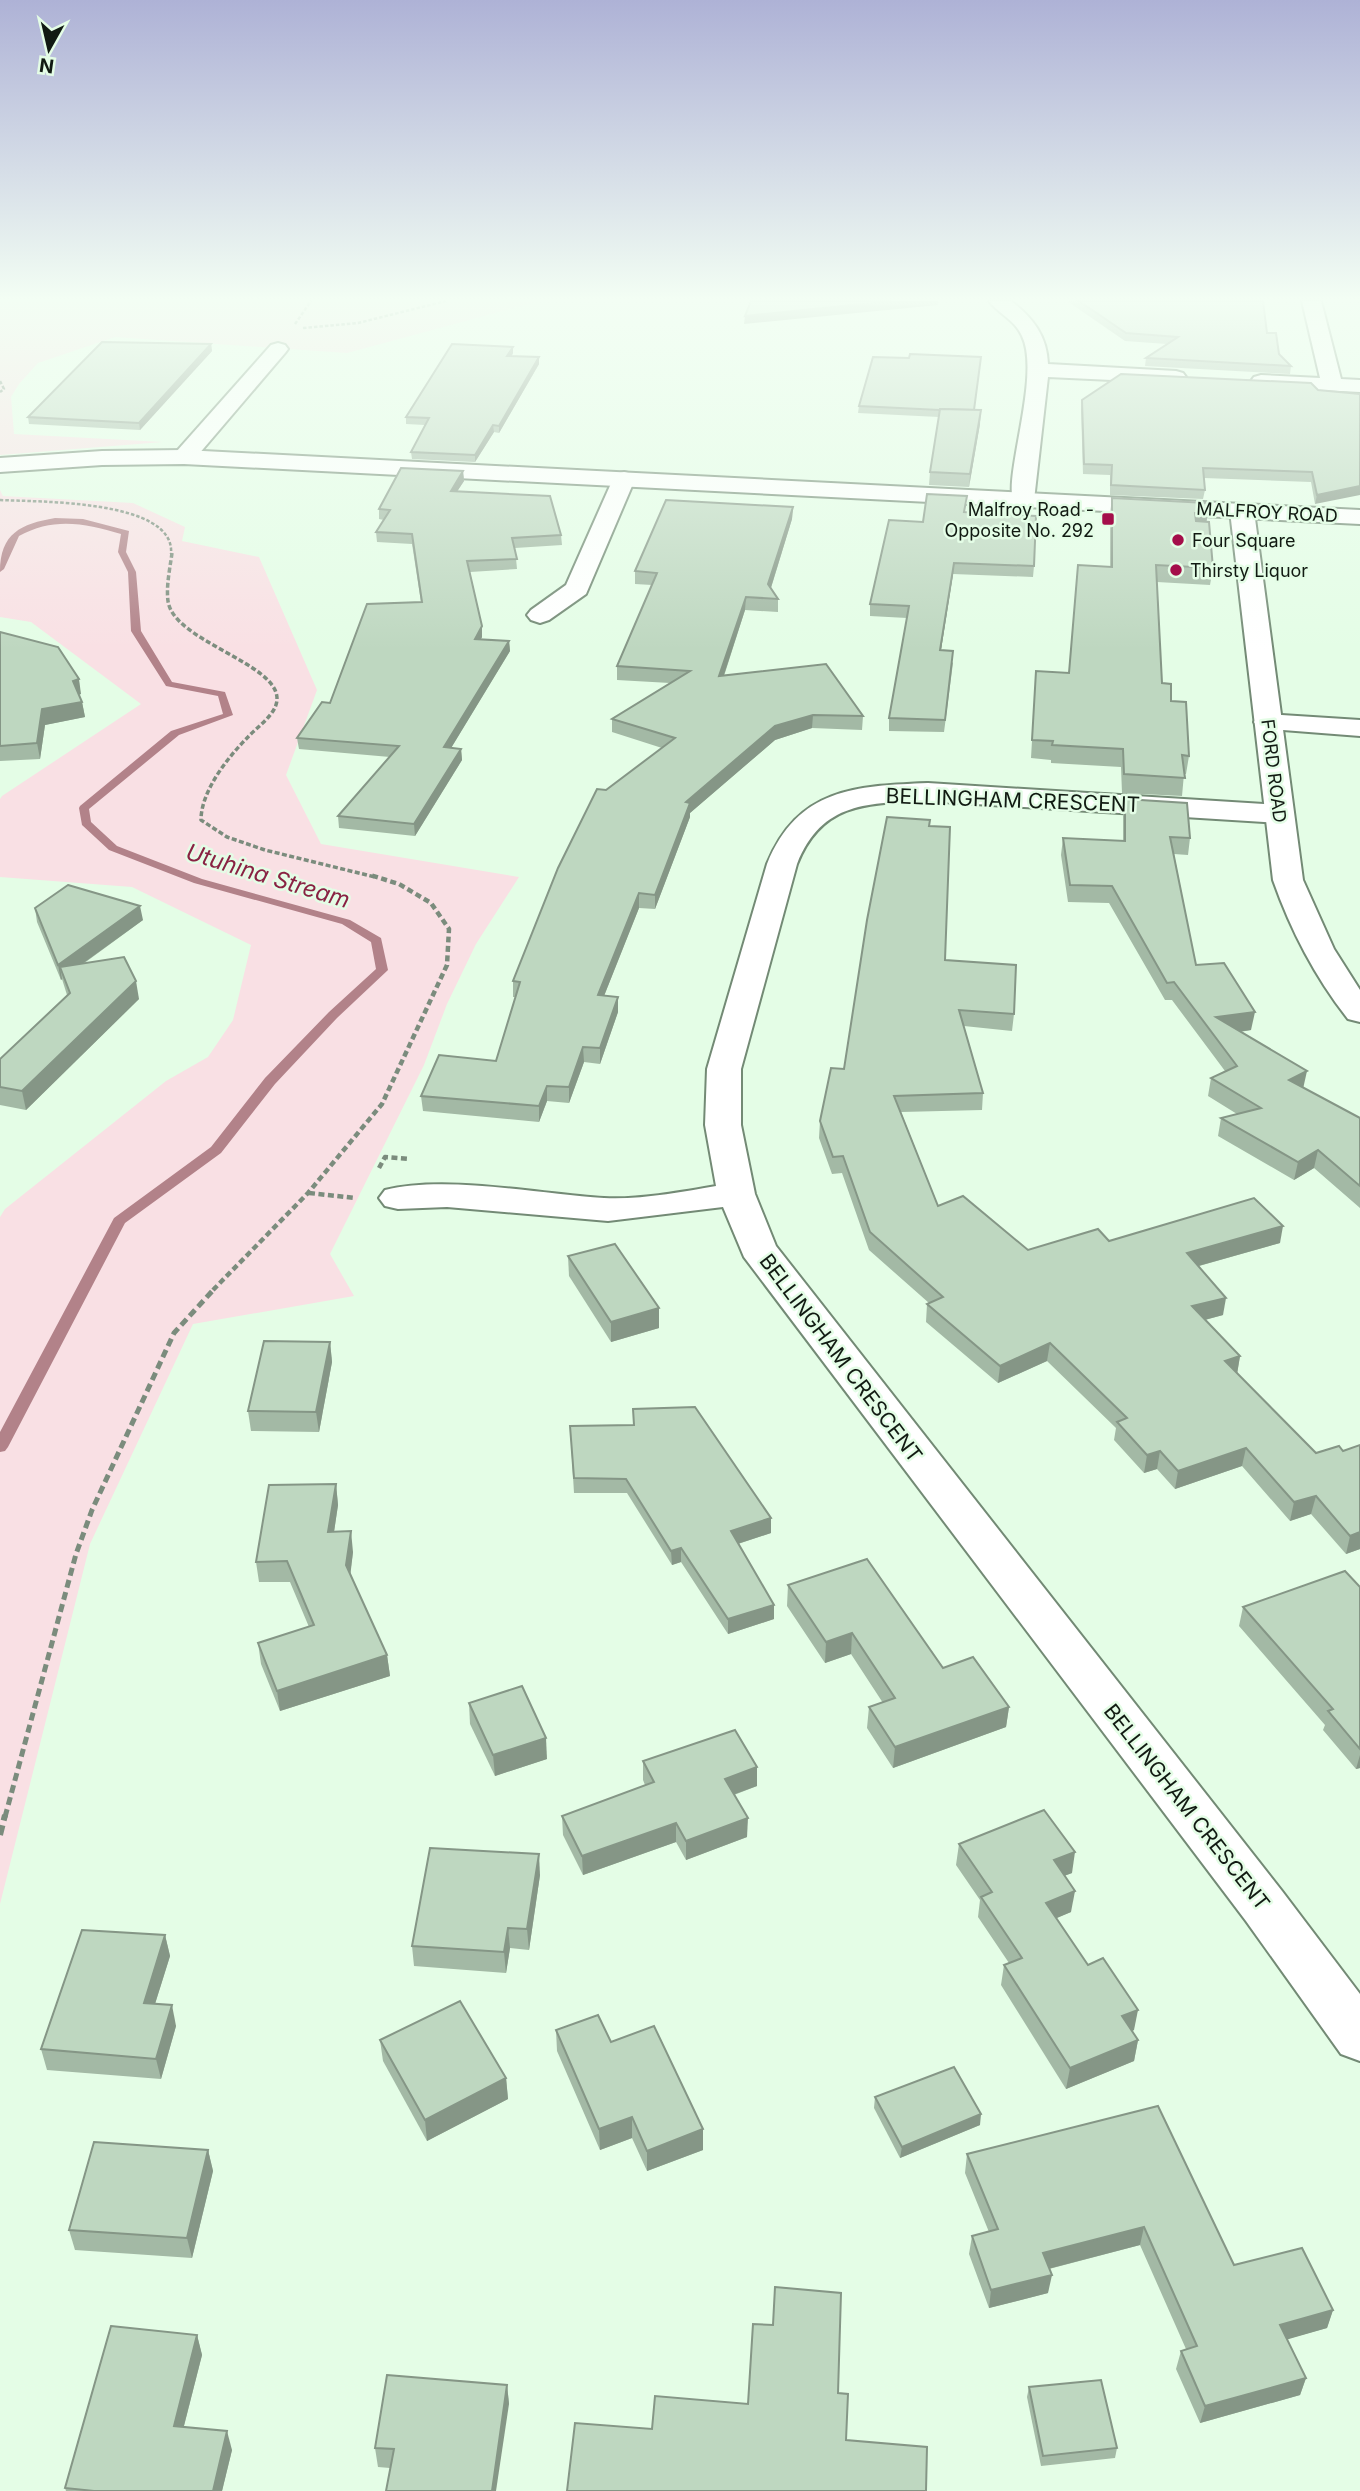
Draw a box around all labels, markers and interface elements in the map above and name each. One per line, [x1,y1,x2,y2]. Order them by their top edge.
north arrow [14,14,84,84]
text: N [38,53,55,78]
street label: MALFROY ROAD [1196,498,1338,526]
place label: Malfroy Road - Opposite No. 292 [945,499,1094,541]
marker: Malfroy Road - Opposite No. 292 [1100,511,1116,527]
place label: Four Square [1192,530,1295,551]
marker: Four Square [1170,532,1186,548]
place label: Thirsty Liquor [1190,560,1308,581]
marker: Thirsty Liquor [1168,562,1184,578]
street label: FORD ROAD [1257,718,1291,824]
street label: BELLINGHAM CRESCENT [885,783,1141,817]
water label: Utuhina Stream [183,838,353,914]
street label: BELLINGHAM CRESCENT [754,1249,928,1467]
street label: BELLINGHAM CRESCENT [1099,1699,1275,1915]

